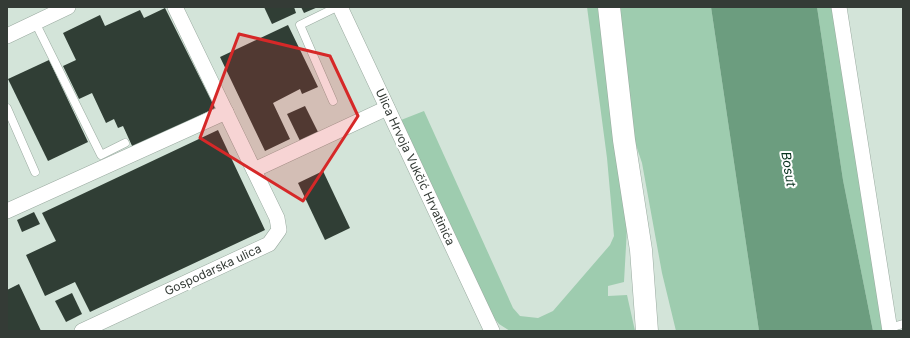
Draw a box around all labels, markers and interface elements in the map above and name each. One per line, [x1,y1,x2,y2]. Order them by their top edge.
street label: Ulica Hrvoja Vukčić Hrvatinića [372,86,458,248]
water label: Bosut [778,150,800,188]
street label: Gospodarska ulica [162,241,264,299]

